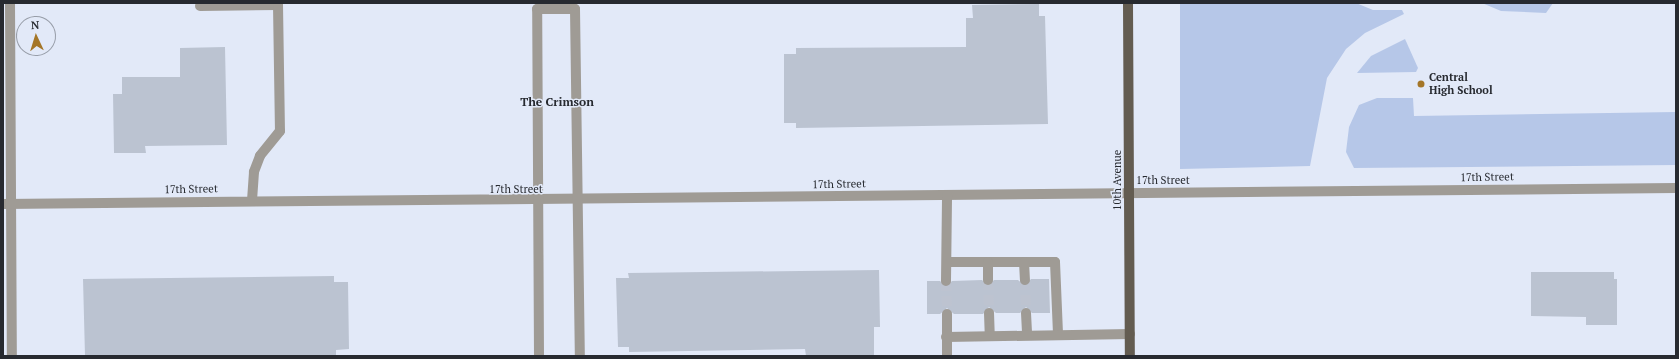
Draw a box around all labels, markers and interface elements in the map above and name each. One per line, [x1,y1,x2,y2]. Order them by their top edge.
north arrow [16,16,56,56]
text: N [31,18,40,32]
place label: Central High School [1429,71,1493,97]
marker: Central High School [1416,79,1426,89]
district label: The Crimson [520,95,594,109]
street label: 10th Avenue [1110,150,1124,210]
street label: 17th Street [1460,170,1514,184]
street label: 17th Street [1136,173,1190,187]
street label: 17th Street [812,177,866,191]
street label: 17th Street [164,182,218,196]
street label: 17th Street [489,182,543,196]

